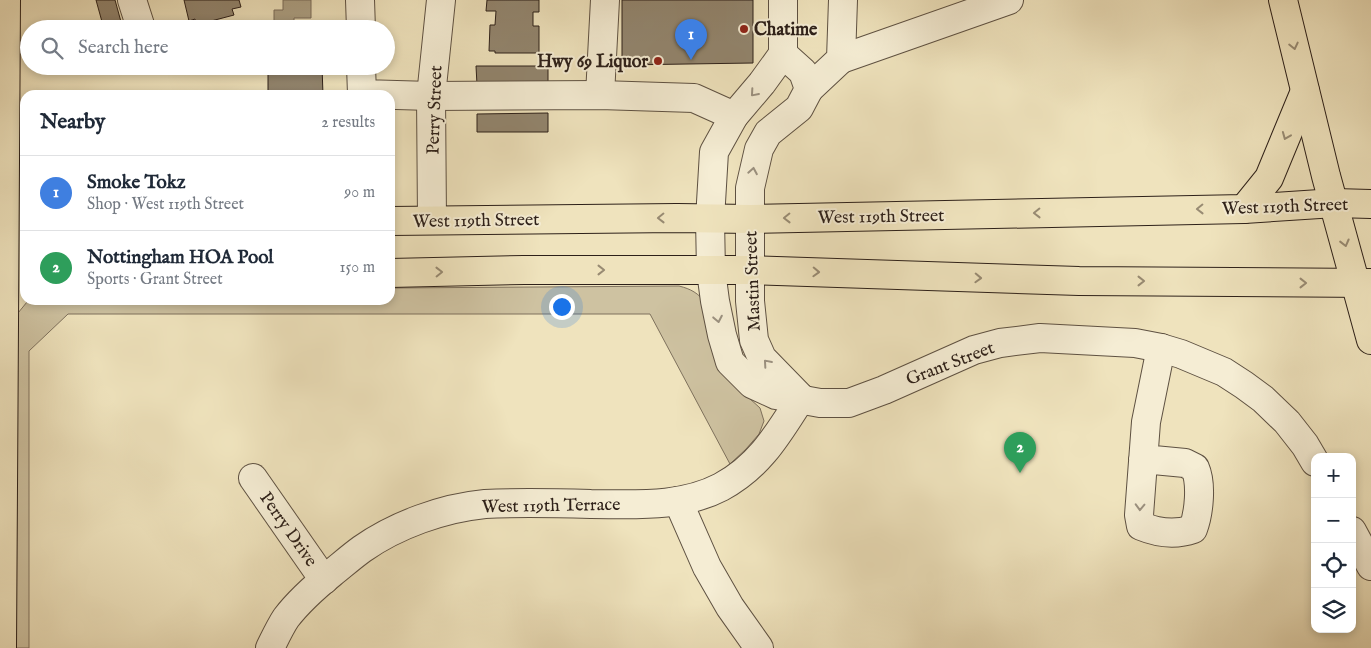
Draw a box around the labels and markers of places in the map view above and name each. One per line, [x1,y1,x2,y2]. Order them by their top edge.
pin: 1 [675,19,707,60]
place label: Chatime [754,19,818,42]
marker: Chatime [738,23,750,35]
place label: Hwy 69 Liquor [537,51,648,74]
marker: Hwy 69 Liquor [652,55,664,67]
pin: 2 [1004,432,1036,473]

